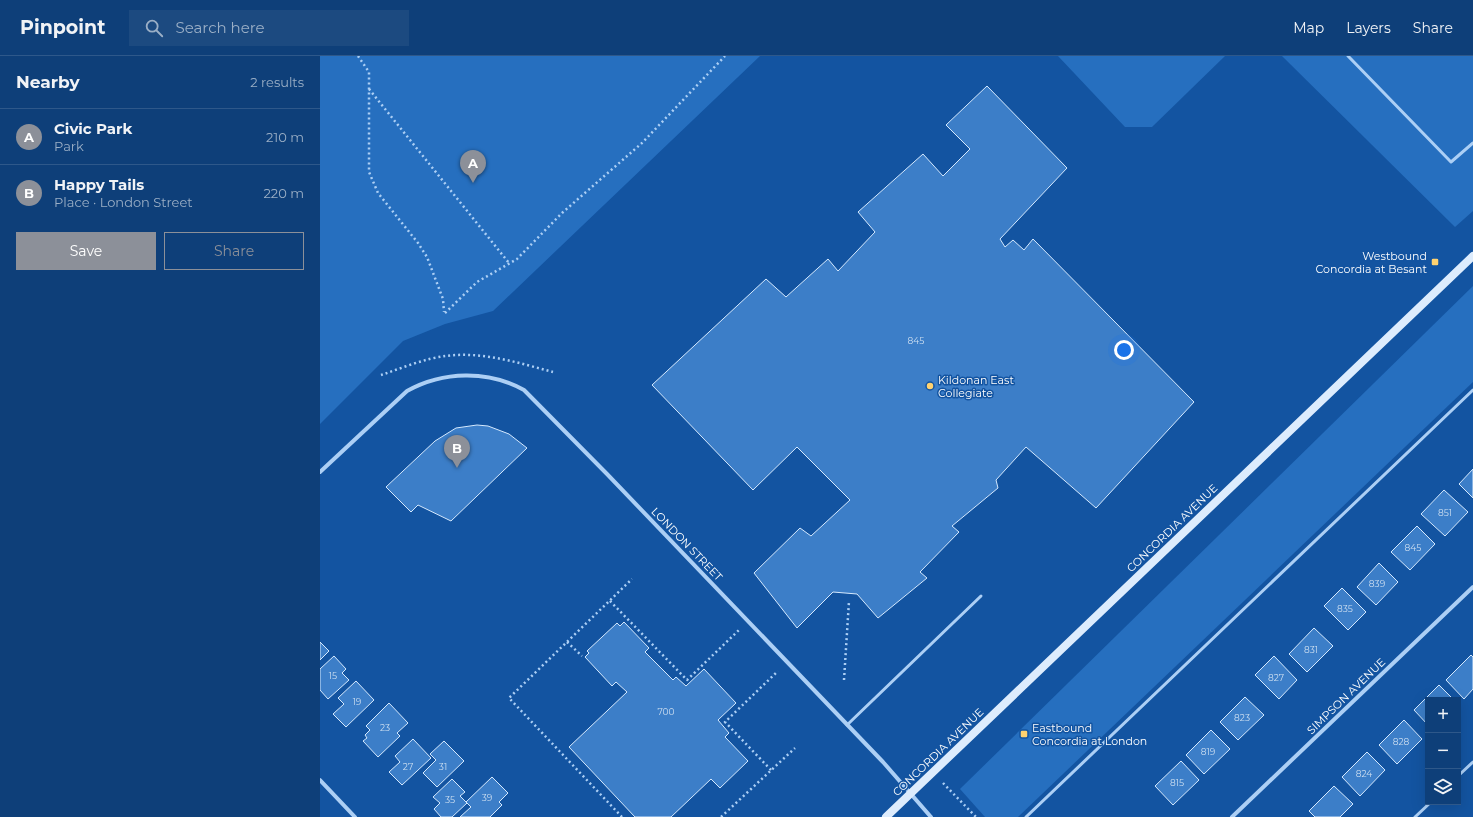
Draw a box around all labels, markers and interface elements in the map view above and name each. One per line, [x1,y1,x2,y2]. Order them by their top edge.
search box [129,10,409,46]
text: Pinpoint [20,16,105,39]
icon: search [143,17,165,39]
text: Search here [175,18,265,37]
text: Map [1293,19,1324,37]
text: Layers [1346,19,1391,37]
text: Share [1413,19,1453,37]
text: Nearby [16,72,80,92]
text: 2 results [250,74,304,90]
text: Civic Park [54,119,132,138]
text: A [24,129,34,145]
text: 210 m [266,129,304,145]
text: Park [54,138,84,154]
pin: A [460,150,486,183]
text: Happy Tails [54,175,144,194]
text: B [24,185,34,201]
text: 220 m [263,185,304,201]
text: Place · London Street [54,194,193,210]
button: Save [16,232,156,270]
button: Share [164,232,304,270]
place label: Westbound Concordia at Besant [1316,249,1428,276]
marker: Westbound Concordia at Besant [1430,257,1440,267]
house number: 845 [908,335,924,346]
your location [1114,340,1134,360]
place label: Kildonan East Collegiate [938,373,1014,400]
marker: Kildonan East Collegiate [925,381,935,391]
pin: B [444,435,470,468]
street label: CONCORDIA AVENUE [1124,481,1220,575]
street label: LONDON STREET [648,504,726,584]
house number: 851 [1438,507,1452,518]
house number: 845 [1405,542,1421,553]
house number: 839 [1369,578,1386,589]
house number: 835 [1337,603,1353,614]
house number: 831 [1304,644,1318,655]
street label: SIMPSON AVENUE [1304,655,1388,737]
house number: 15 [329,670,337,681]
house number: 827 [1268,672,1284,683]
house number: 19 [353,696,362,707]
map controls [1425,697,1461,805]
button: + [1425,697,1461,733]
street label: CONCORDIA AVENUE [890,705,986,799]
house number: 700 [657,706,675,717]
house number: 823 [1234,712,1250,723]
place label: Eastbound Concordia at London [1032,721,1147,748]
house number: 23 [380,722,390,733]
marker: Eastbound Concordia at London [1019,729,1029,739]
button: − [1425,733,1461,769]
house number: 828 [1393,736,1410,747]
house number: 819 [1201,746,1216,757]
house number: 27 [403,761,413,772]
house number: 31 [439,761,447,772]
house number: 824 [1356,768,1372,779]
button: layers [1425,769,1461,805]
house number: 815 [1170,777,1184,788]
house number: 39 [482,792,493,803]
house number: 35 [445,794,455,805]

